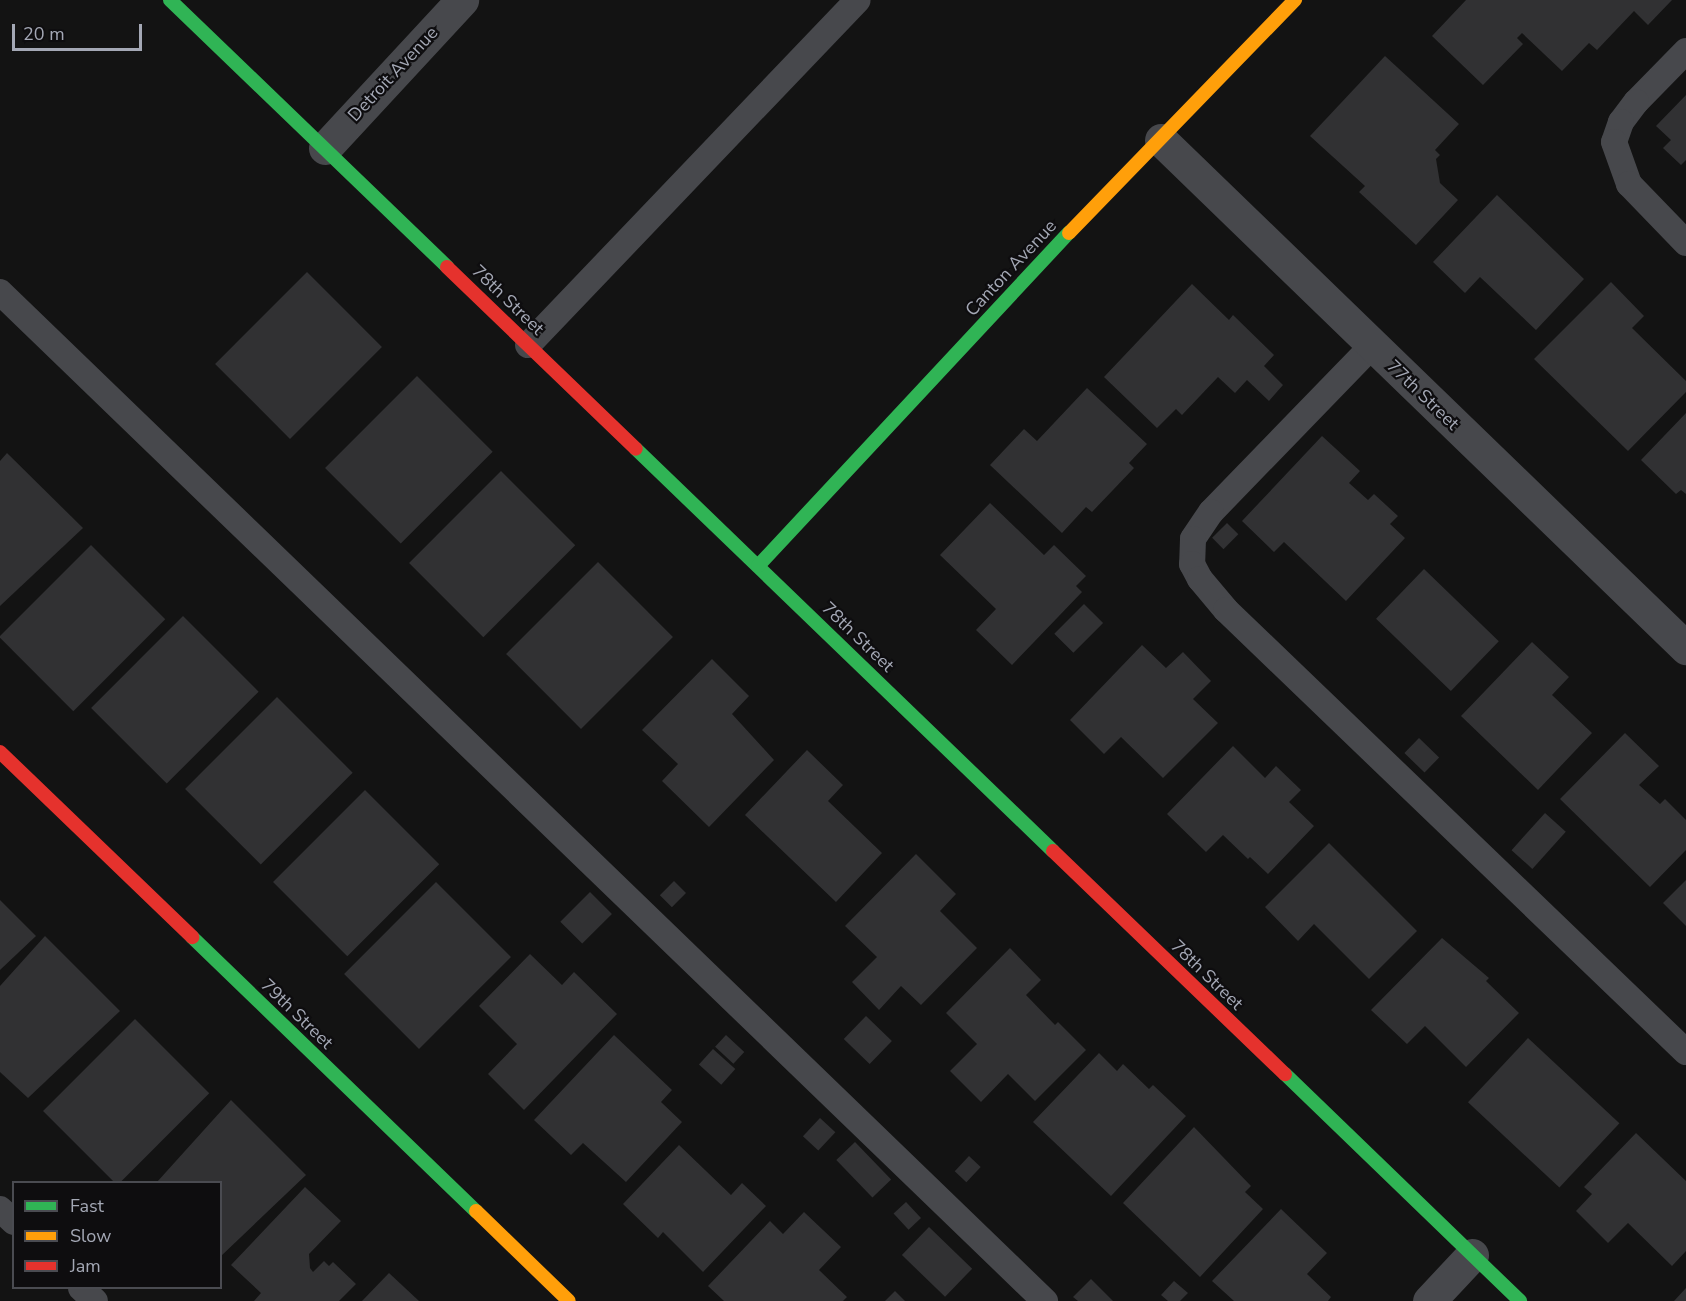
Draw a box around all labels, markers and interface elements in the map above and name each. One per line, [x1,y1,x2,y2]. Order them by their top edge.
scale bar [15,12,146,50]
text: 20 m [23,22,65,46]
street label: Detroit Avenue [344,22,442,126]
street label: Canton Avenue [961,215,1061,321]
street label: 78th Street [467,260,549,340]
street label: 77th Street [1382,355,1464,435]
street label: 78th Street [817,597,899,677]
street label: 78th Street [1166,935,1248,1015]
street label: 79th Street [256,974,338,1054]
legend [12,1181,222,1289]
text: Fast [70,1194,104,1218]
text: Slow [70,1224,111,1248]
text: Jam [70,1254,101,1278]

